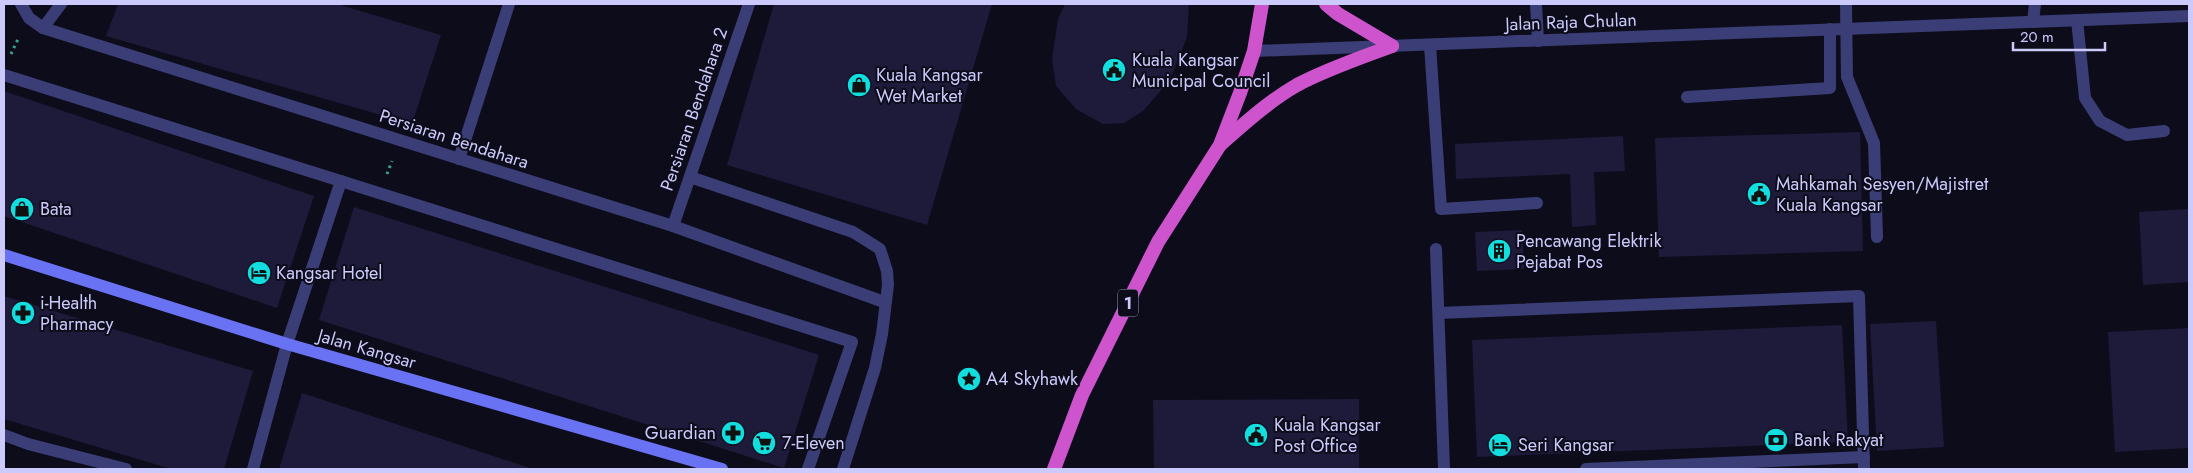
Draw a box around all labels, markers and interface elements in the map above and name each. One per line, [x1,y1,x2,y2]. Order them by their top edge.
street label: Jalan Raja Chulan [1503,7,1637,37]
scale bar [2013,20,2106,52]
street label: Persiaran Bendahara 2 [654,24,734,194]
text: 20 m [2020,26,2054,48]
place label: Kuala Kangsar Municipal Council [1132,47,1270,94]
public building icon: Kuala Kangsar Municipal Council [1101,57,1127,83]
place label: Kuala Kangsar Wet Market [876,62,983,109]
shop icon: Kuala Kangsar Wet Market [846,72,872,98]
street label: Persiaran Bendahara [376,103,532,175]
place label: Mahkamah Sesyen/Majistret Kuala Kangsar [1776,171,1989,218]
public building icon: Mahkamah Sesyen/Majistret Kuala Kangsar [1746,181,1772,207]
shop icon: Bata [9,196,35,222]
place label: Bata [40,196,72,222]
place label: Pencawang Elektrik Pejabat Pos [1516,228,1662,275]
building icon: Pencawang Elektrik Pejabat Pos [1486,238,1512,264]
hotel icon: Kangsar Hotel [246,260,272,286]
place label: Kangsar Hotel [276,260,382,286]
place label: i-Health Pharmacy [40,290,113,337]
road number: 1 [1118,290,1138,316]
pharmacy icon: i-Health Pharmacy [10,300,36,326]
street label: Jalan Kangsar [313,322,420,376]
place icon: A4 Skyhawk [956,366,982,392]
place label: A4 Skyhawk [986,366,1078,392]
place label: Kuala Kangsar Post Office [1274,412,1381,459]
place label: Guardian [645,420,716,446]
pharmacy icon: Guardian [720,420,746,446]
public building icon: Kuala Kangsar Post Office [1243,422,1269,448]
bank icon: Bank Rakyat [1763,427,1789,453]
place label: Bank Rakyat [1794,427,1884,453]
supermarket icon: 7-Eleven [751,430,777,456]
place label: 7-Eleven [782,430,845,456]
hotel icon: Seri Kangsar [1487,432,1513,458]
place label: Seri Kangsar [1518,432,1615,458]

